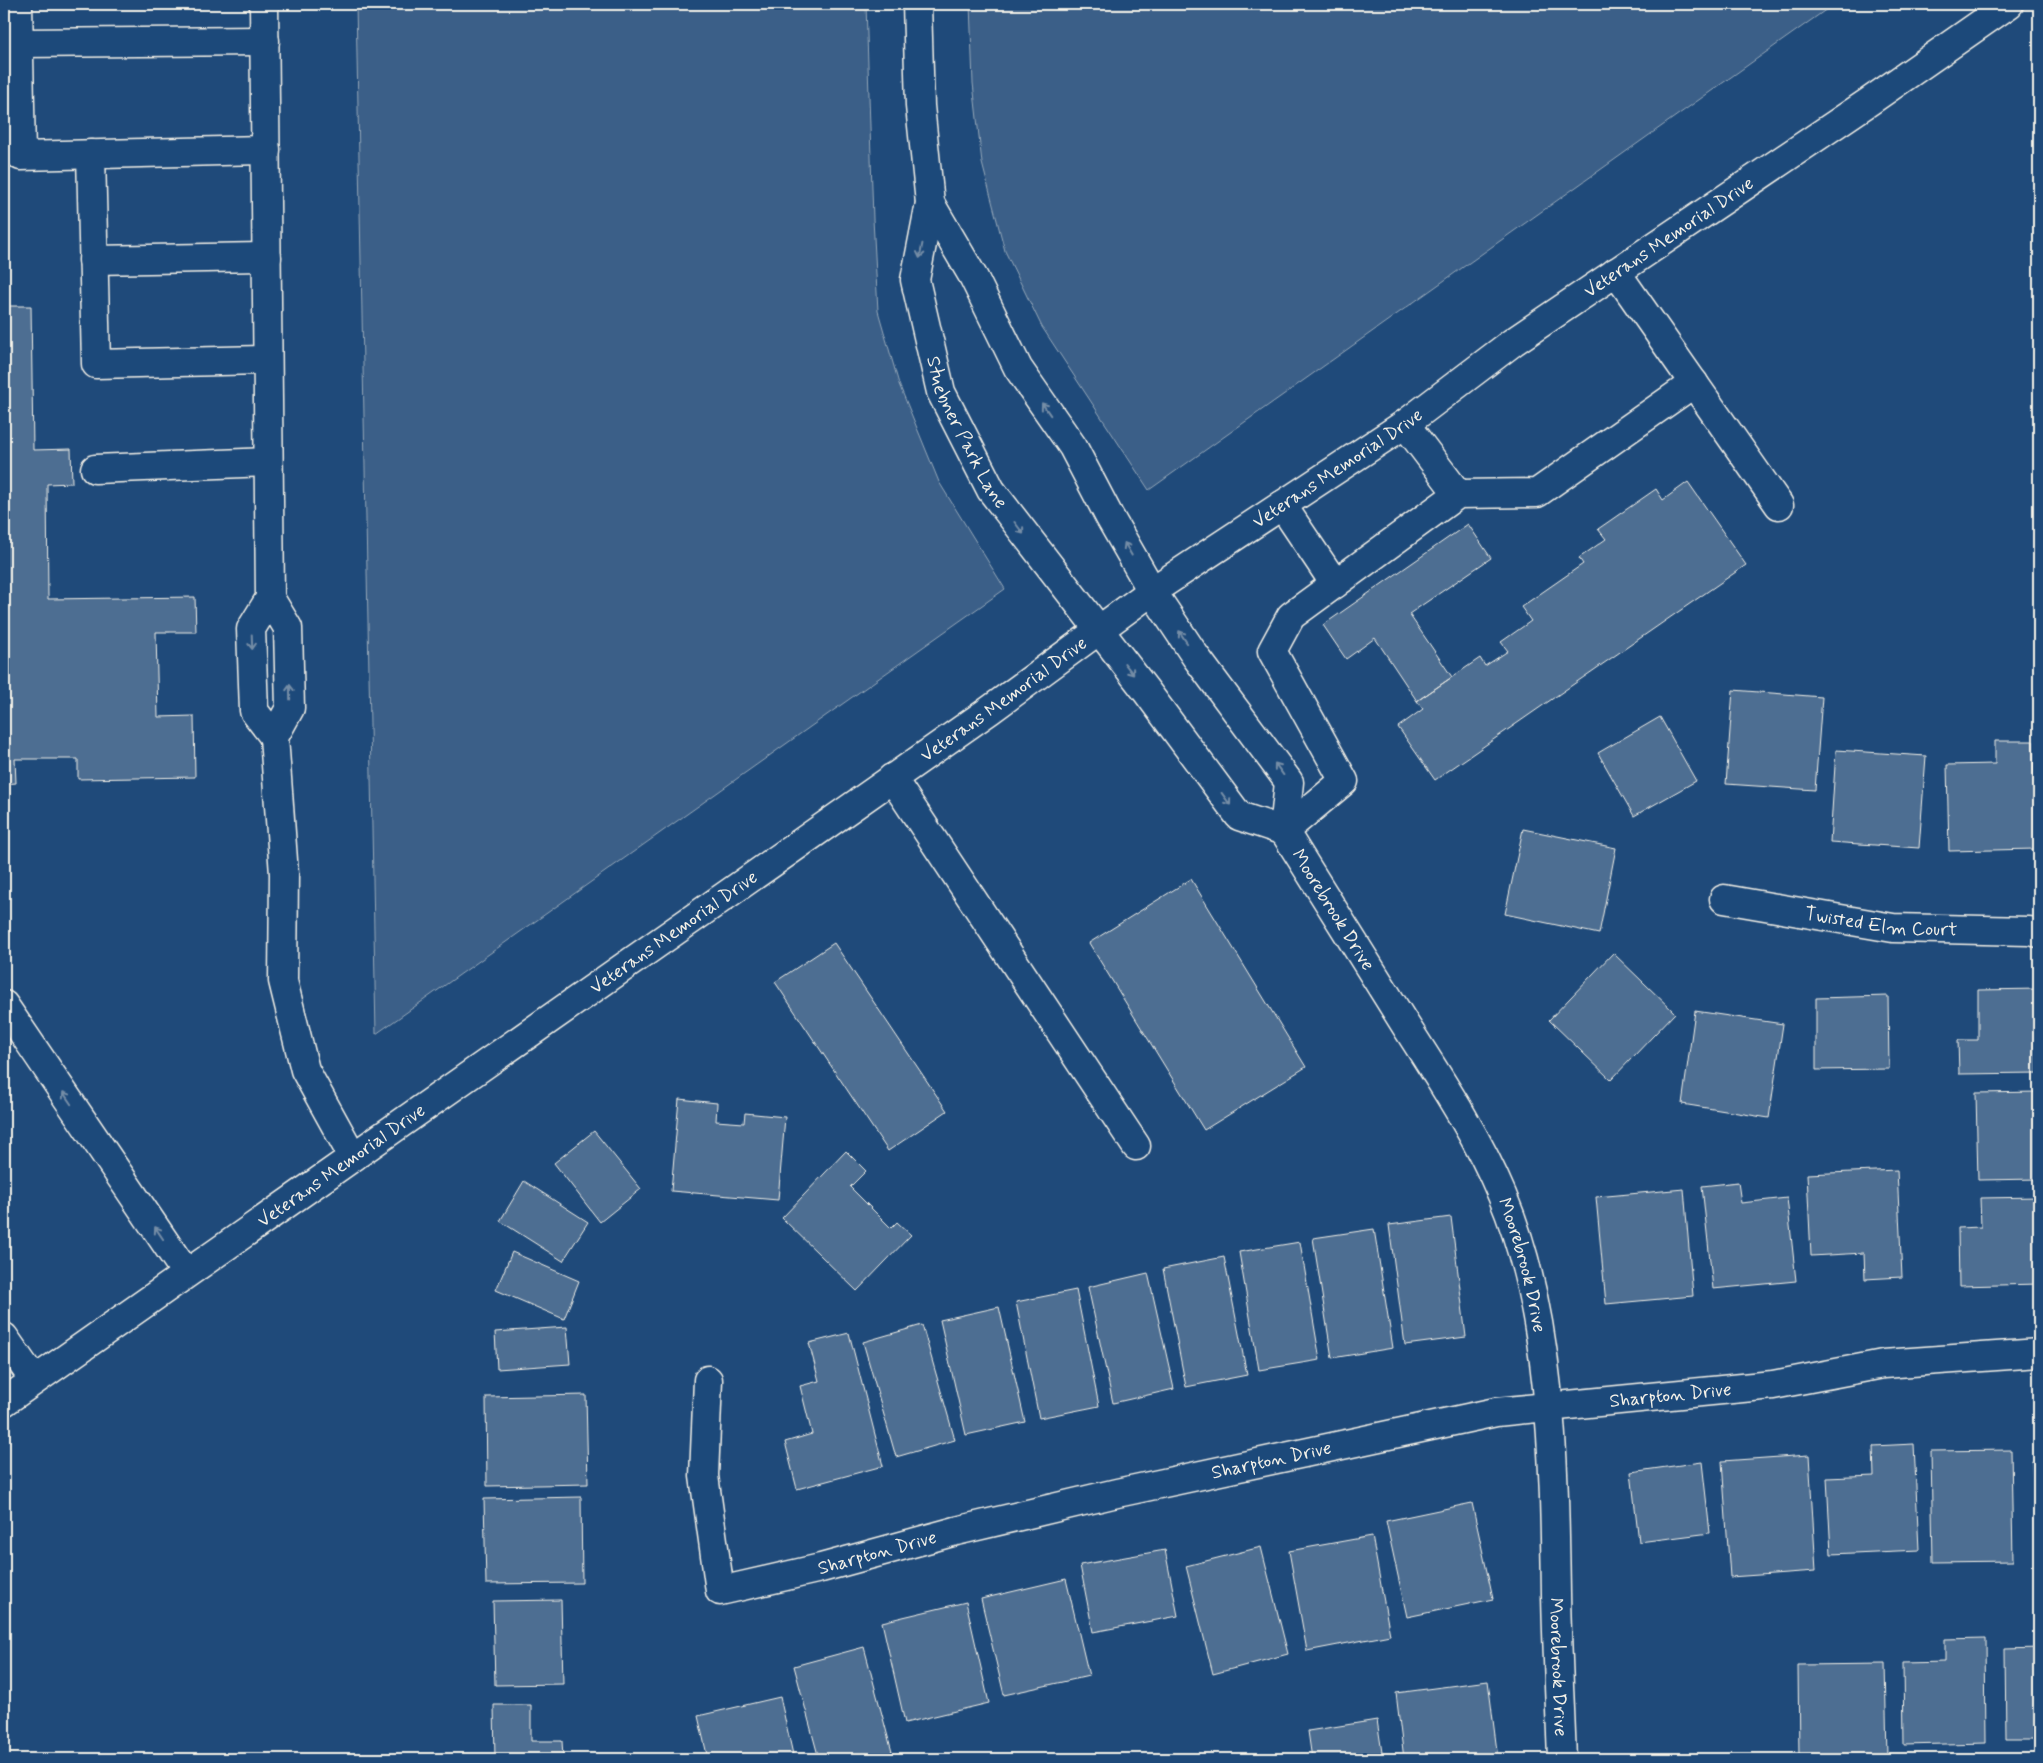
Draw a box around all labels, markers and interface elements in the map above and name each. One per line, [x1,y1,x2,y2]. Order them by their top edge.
street label: Veterans Memorial Drive [1579,171,1758,303]
one-way arrow [915,242,925,258]
street label: Stuebner Park Lane [921,354,1013,514]
one-way arrow [1041,402,1051,416]
street label: Veterans Memorial Drive [1247,402,1428,534]
one-way arrow [1014,521,1025,534]
one-way arrow [1122,542,1132,557]
street label: Veterans Memorial Drive [915,630,1092,768]
one-way arrow [1178,631,1188,645]
one-way arrow [247,634,256,650]
one-way arrow [1123,662,1134,675]
one-way arrow [285,684,294,700]
one-way arrow [1274,762,1284,776]
one-way arrow [1221,792,1231,806]
street label: Moorebrook Drive [1286,844,1381,975]
street label: Veterans Memorial Drive [585,864,763,1000]
street label: Twisted Elm Court [1803,901,1958,942]
one-way arrow [62,1091,73,1105]
street label: Veterans Memorial Drive [252,1098,430,1233]
street label: Moorebrook Drive [1492,1194,1552,1334]
one-way arrow [154,1226,164,1240]
street label: Sharpton Drive [1608,1377,1733,1413]
street label: Sharpton Drive [1209,1435,1334,1485]
street label: Sharpton Drive [815,1524,940,1581]
street label: Moorebrook Drive [1544,1597,1574,1737]

